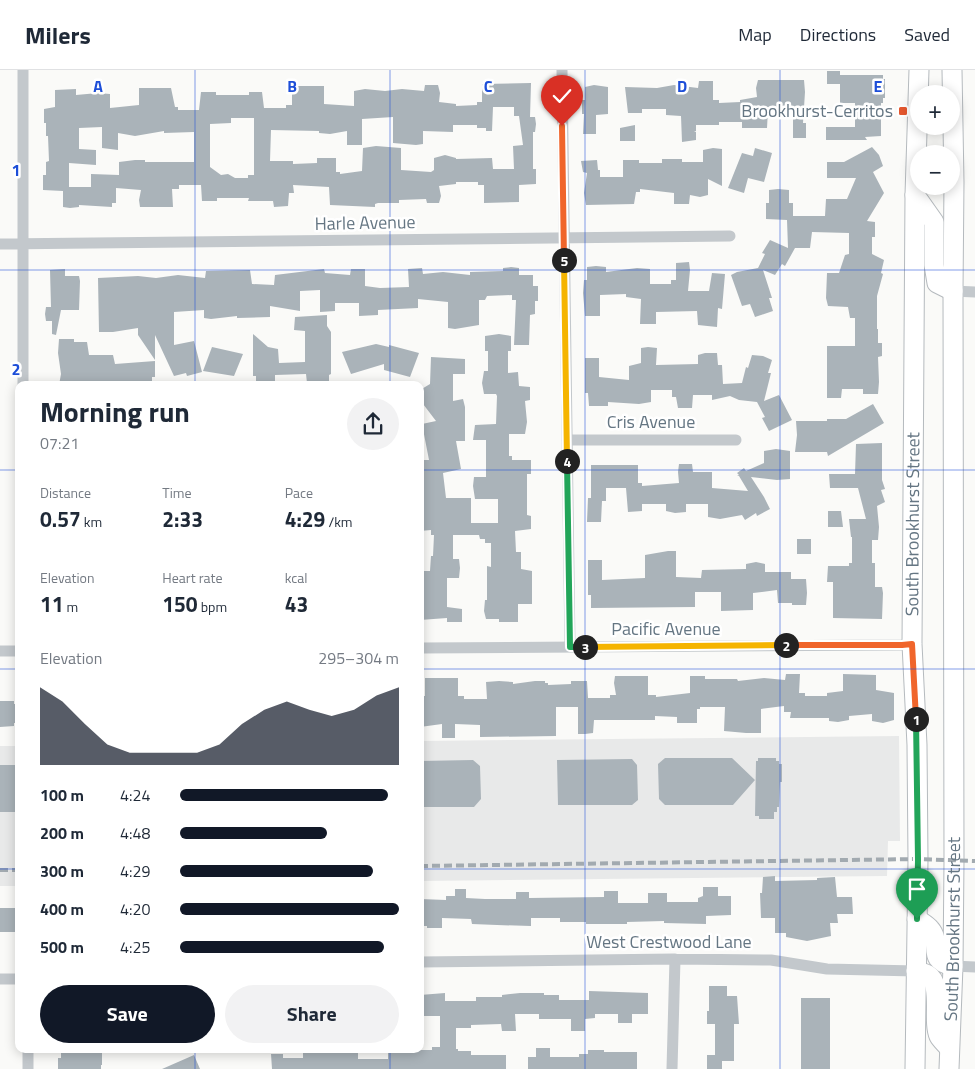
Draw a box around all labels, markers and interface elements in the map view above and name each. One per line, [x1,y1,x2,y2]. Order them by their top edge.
text: Milers [25,17,91,53]
text: Map [738,21,772,48]
text: Directions [800,21,876,48]
text: Saved [904,21,950,48]
text: A [93,74,103,98]
text: B [287,74,297,98]
text: C [484,74,493,98]
text: D [677,74,687,98]
text: E [874,74,883,98]
pin [541,75,583,126]
icon: check [548,82,576,110]
map controls [910,85,960,195]
button: + [910,85,960,135]
place label: Brookhurst-Cerritos [741,97,893,124]
marker: Brookhurst-Cerritos [897,105,909,117]
button: − [910,145,960,195]
text: 1 [12,158,20,182]
street label: Harle Avenue [314,208,416,237]
pin: 5 [552,248,576,272]
text: 5 [561,250,568,271]
text: 2 [12,357,20,381]
text: Morning run [40,390,190,433]
button: share [347,398,399,450]
street label: Cris Avenue [607,408,695,435]
text: 07:21 [40,431,79,455]
street label: South Brookhurst Street [898,431,926,616]
pin: 4 [554,448,580,474]
text: 4 [564,451,571,472]
text: Distance [40,482,91,503]
text: Time [162,482,192,503]
text: Pace [285,482,313,503]
text: 0.57 [40,503,81,535]
text: 2:33 [162,503,203,535]
text: 4:29 [285,503,325,535]
text: km [81,511,102,532]
text: /km [325,511,353,532]
text: Elevation [40,567,94,588]
text: Heart rate [162,567,222,588]
text: kcal [285,567,308,588]
text: 11 [40,588,64,620]
text: 150 [162,588,198,620]
text: 43 [285,588,308,620]
text: m [64,596,78,617]
text: bpm [198,596,227,617]
street label: Pacific Avenue [611,615,721,642]
pin: 2 [774,632,798,658]
pin: 3 [572,634,598,660]
text: 2 [783,635,790,656]
text: 3 [582,637,589,658]
text: Elevation [40,646,102,670]
text: 295–304 m [318,646,399,670]
pin: 1 [904,706,928,732]
text: 1 [913,709,920,730]
text: 100 m [40,783,84,807]
text: 4:24 [120,783,150,807]
text: 200 m [40,821,84,845]
text: 4:48 [120,821,150,845]
street label: South Brookhurst Street [937,836,967,1022]
text: 300 m [40,859,84,883]
text: 4:29 [120,859,150,883]
pin [896,868,938,919]
icon: arrive [903,875,931,903]
text: 400 m [40,897,84,921]
text: 4:20 [120,897,150,921]
street label: West Crestwood Lane [586,928,752,955]
text: 500 m [40,935,84,959]
text: 4:25 [120,935,150,959]
button: Save [40,985,215,1043]
button: Share [225,985,399,1043]

